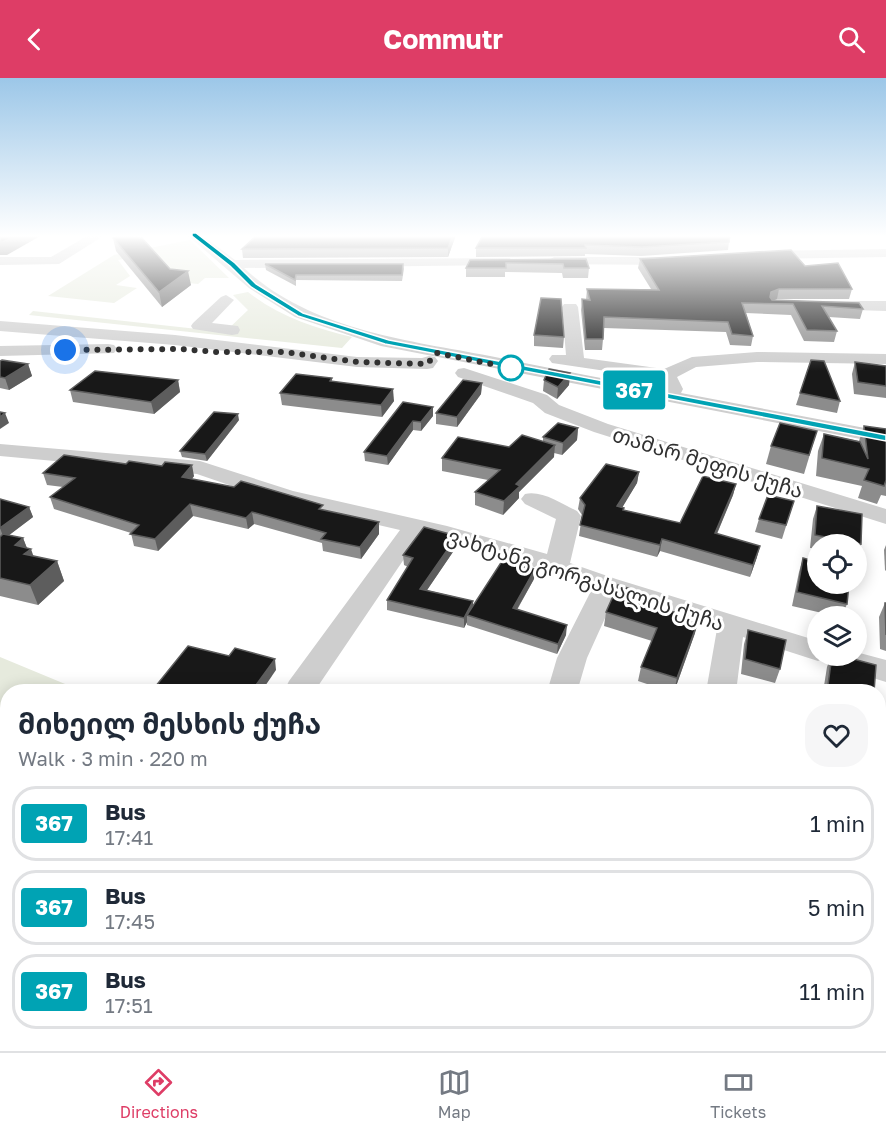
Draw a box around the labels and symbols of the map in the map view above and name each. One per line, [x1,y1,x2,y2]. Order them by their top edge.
your location [50,335,80,365]
unlabelled marker [498,355,524,381]
line badge: 367 [600,370,668,410]
street label: თამარ მეფის ქუჩა [609,421,807,503]
street label: ვახტანგ გორგასალის ქუჩა [444,522,728,637]

